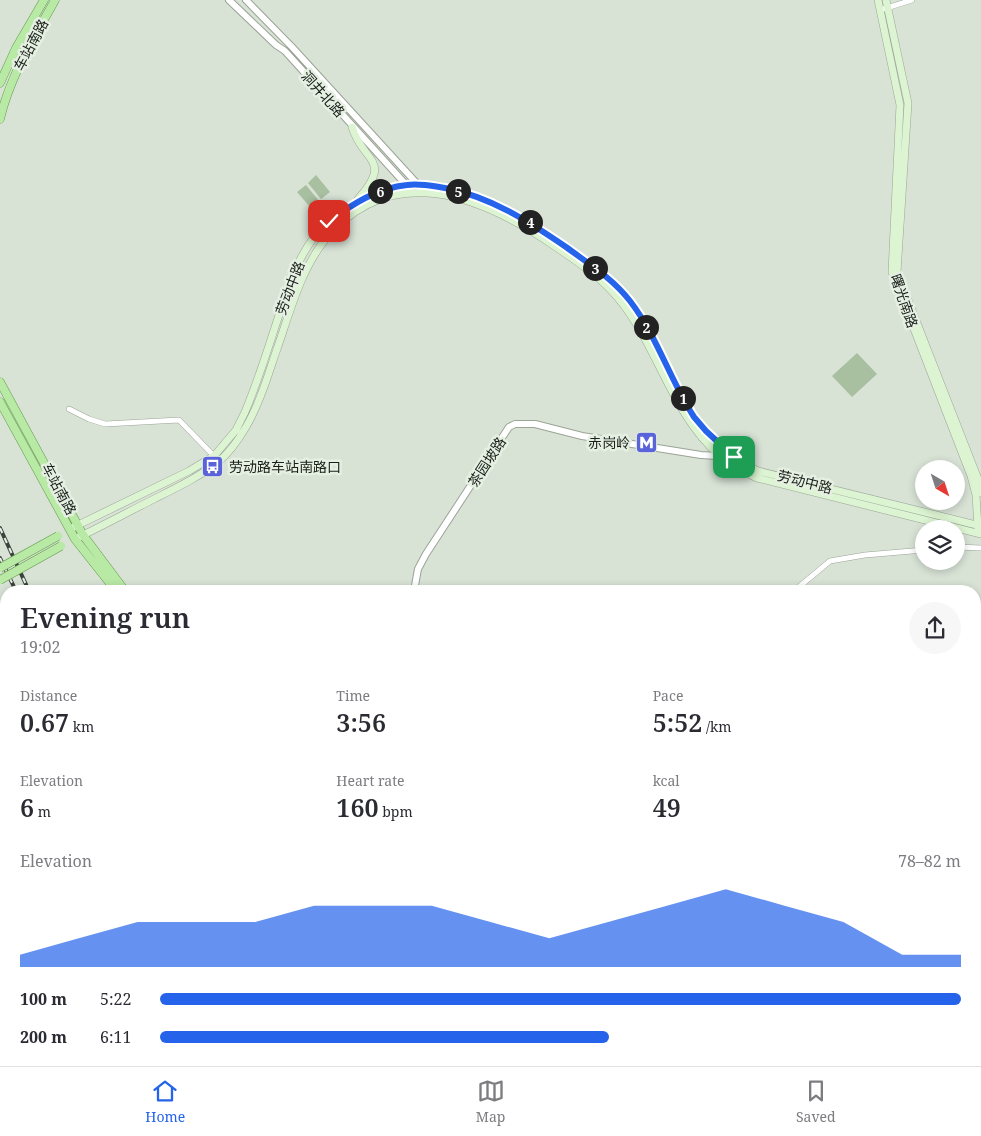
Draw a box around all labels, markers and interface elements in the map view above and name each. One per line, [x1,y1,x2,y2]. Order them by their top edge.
street label: 车站南路 [9,16,52,74]
street label: 洞井北路 [298,67,349,121]
pin: 6 [368,178,392,204]
pin: 5 [446,178,470,204]
text: 6 [377,182,384,201]
text: 5 [455,182,462,201]
pin [308,200,350,242]
icon: check [315,207,343,235]
pin: 4 [518,210,542,234]
text: 4 [527,213,534,232]
pin: 3 [582,256,608,280]
street label: 劳动中路 [271,258,308,317]
text: 3 [592,259,599,278]
street label: 曙光南路 [886,271,923,330]
pin: 2 [634,314,658,340]
text: 2 [643,318,650,337]
pin: 1 [670,386,696,410]
text: 1 [680,389,687,408]
metro station icon: 赤岗岭 [634,431,658,455]
street label: 茶园坡路 [463,433,510,490]
place label: 赤岗岭 [588,433,630,452]
pin [713,436,755,478]
icon: arrive [720,443,748,471]
bus stop icon: 劳动路车站南路口 [201,455,225,479]
place label: 劳动路车站南路口 [229,457,341,476]
street label: 车站南路 [38,460,81,518]
north arrow [915,460,965,510]
map controls [915,460,965,570]
street label: 劳动中路 [776,466,835,498]
button: layers [915,520,965,570]
text: Evening run [20,598,190,636]
button: share [909,602,961,654]
text: 19:02 [20,636,60,658]
text: Distance [20,686,77,705]
text: Time [336,686,370,705]
text: Pace [653,686,683,705]
text: 0.67 [20,705,69,739]
text: 3:56 [336,705,386,739]
text: 5:52 [653,705,702,739]
text: km [69,717,94,736]
text: /km [702,717,731,736]
text: Elevation [20,771,83,790]
text: Heart rate [336,771,405,790]
text: kcal [653,771,680,790]
text: 6 [20,790,34,824]
text: 160 [336,790,379,824]
text: 49 [653,790,681,824]
text: m [34,802,51,821]
text: bpm [379,802,413,821]
text: Elevation [20,850,92,872]
text: 78–82 m [898,850,961,872]
text: 100 m [20,988,67,1010]
text: 5:22 [100,988,131,1010]
text: 200 m [20,1026,67,1048]
text: 6:11 [100,1026,131,1048]
tab: Home [145,1077,185,1126]
tab: Map [476,1077,505,1126]
tab: Saved [796,1077,836,1126]

